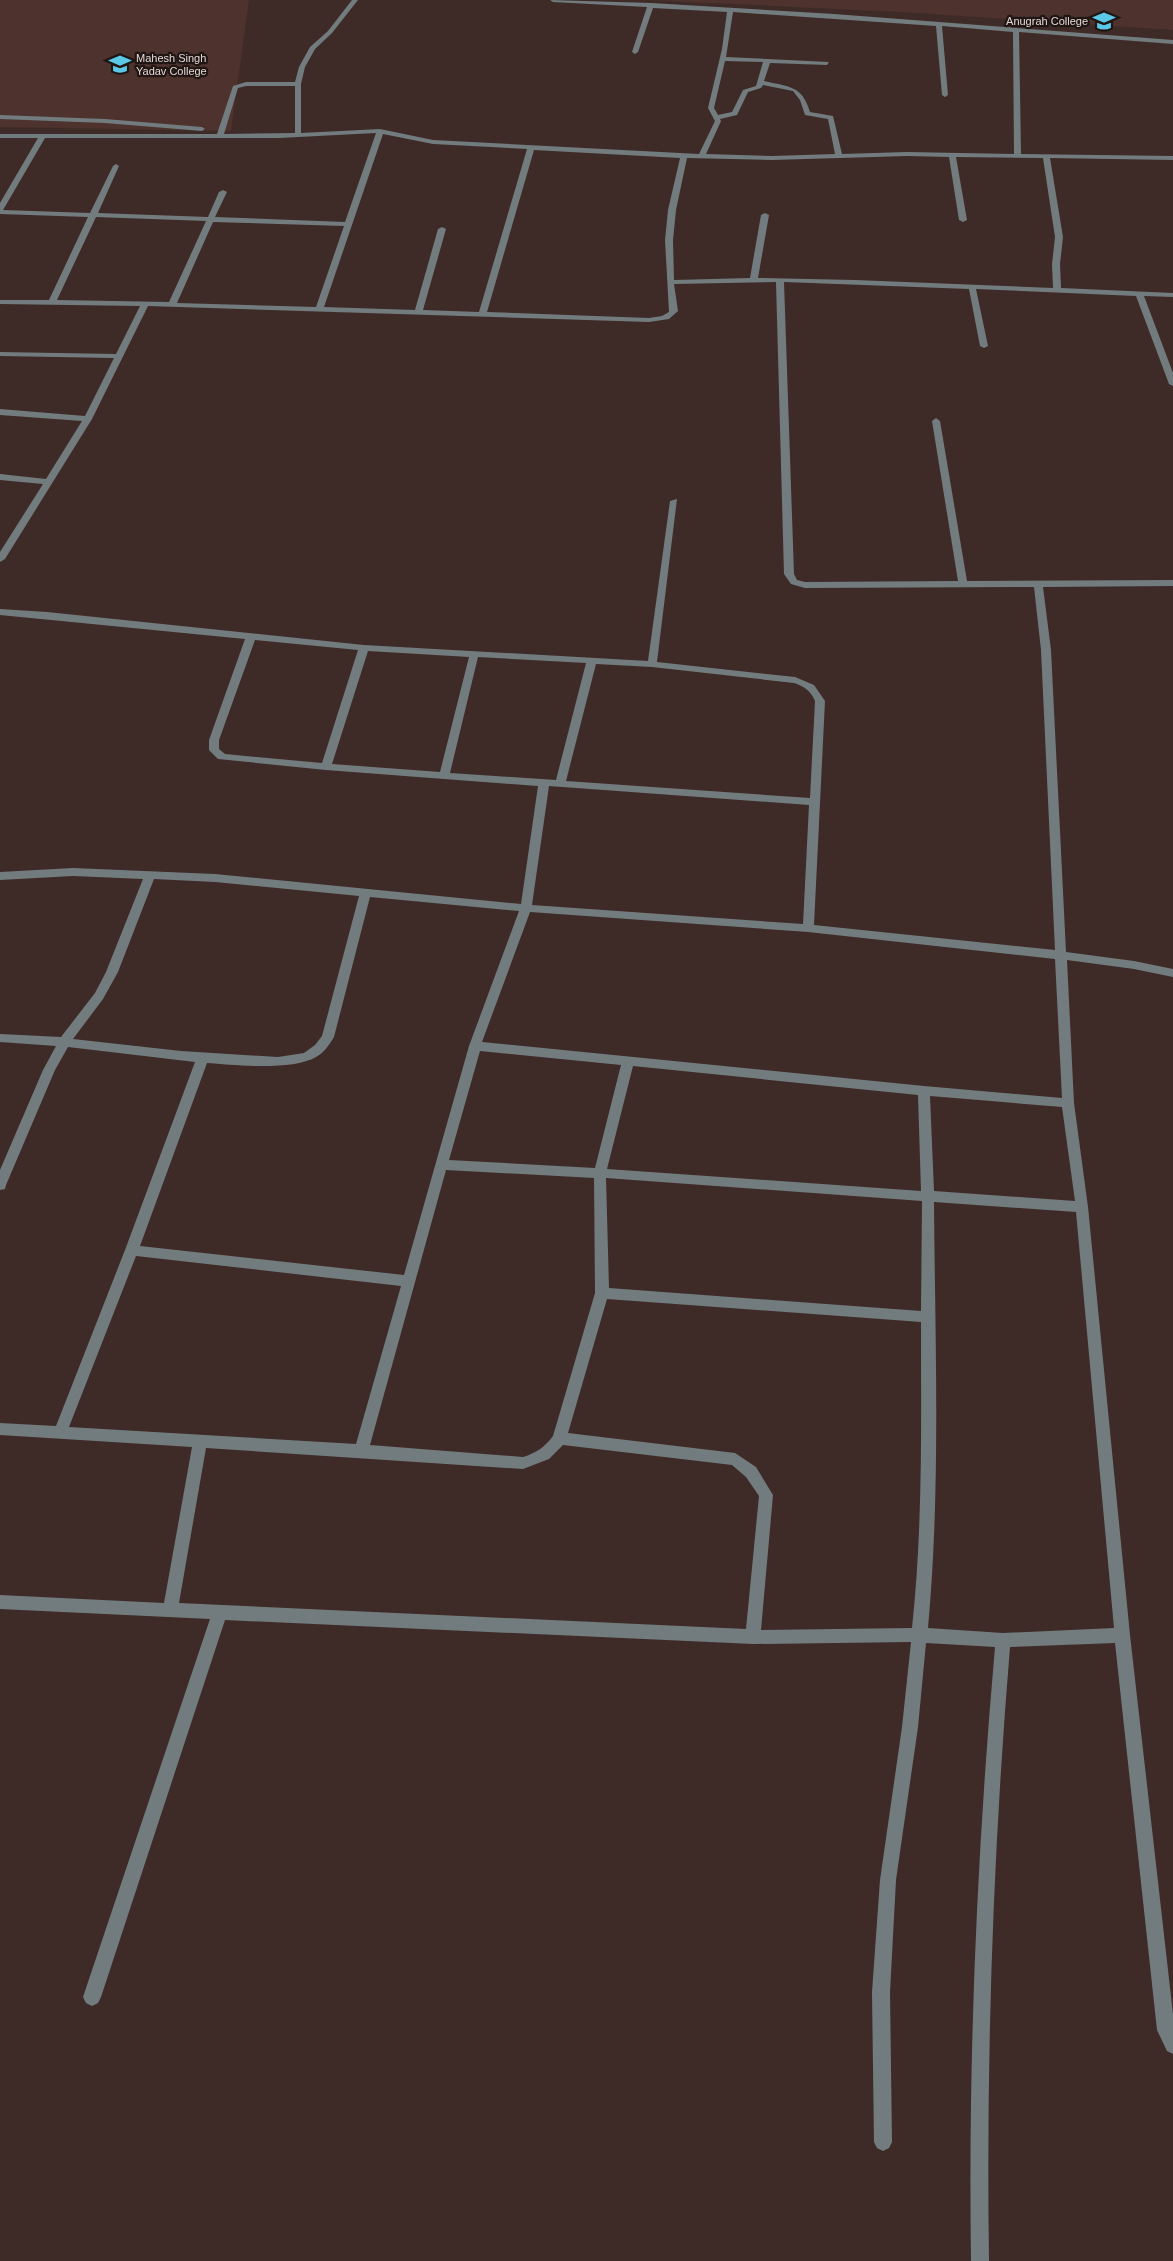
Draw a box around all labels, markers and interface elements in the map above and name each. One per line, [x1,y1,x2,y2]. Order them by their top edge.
school or university icon: Anugrah College [1091,8,1117,34]
place label: Anugrah College [1006,15,1088,27]
school or university icon: Mahesh Singh Yadav College [107,51,133,77]
place label: Mahesh Singh Yadav College [136,52,207,77]

